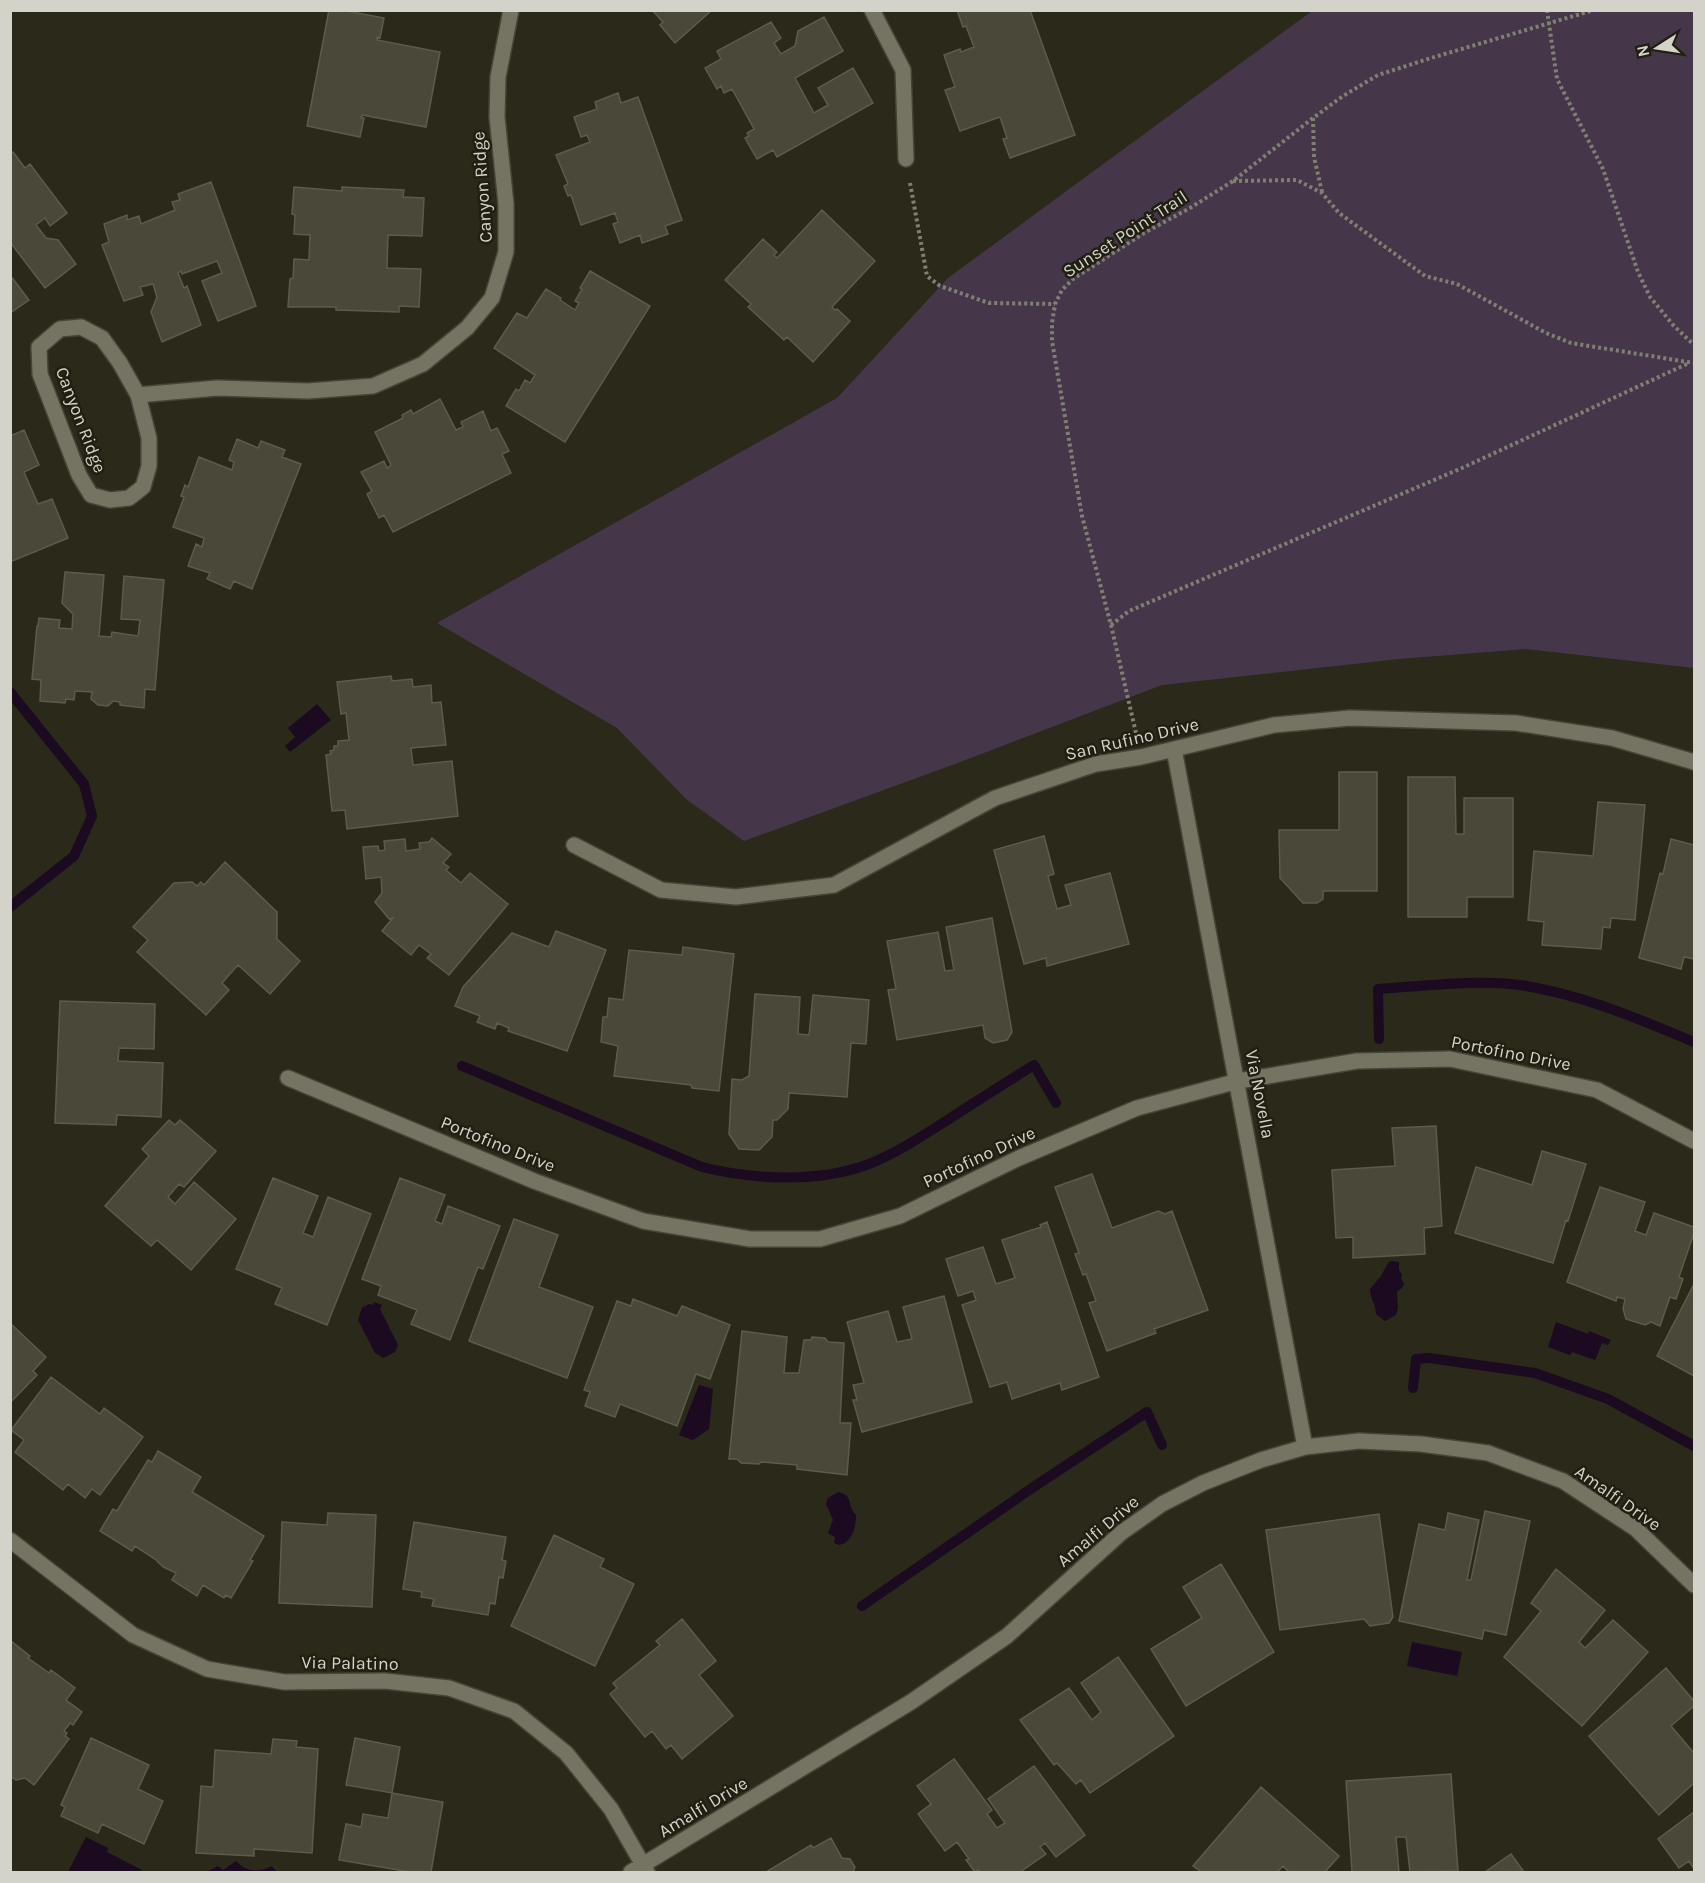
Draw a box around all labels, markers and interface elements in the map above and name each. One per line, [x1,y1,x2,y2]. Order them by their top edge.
north arrow [1627,18,1687,78]
text: N [1632,43,1653,59]
street label: Canyon Ridge [467,131,497,243]
street label: Sunset Point Trail [1059,186,1191,282]
street label: Canyon Ridge [51,364,111,476]
street label: San Rufino Drive [1063,713,1201,765]
street label: Portofino Drive [1449,1031,1573,1075]
street label: Via Novella [1241,1048,1279,1140]
street label: Portofino Drive [438,1111,558,1177]
street label: Portofino Drive [919,1121,1039,1193]
street label: Amalfi Drive [1571,1460,1665,1536]
street label: Amalfi Drive [1053,1490,1143,1572]
street label: Via Palatino [301,1651,399,1675]
street label: Amalfi Drive [654,1772,752,1842]

